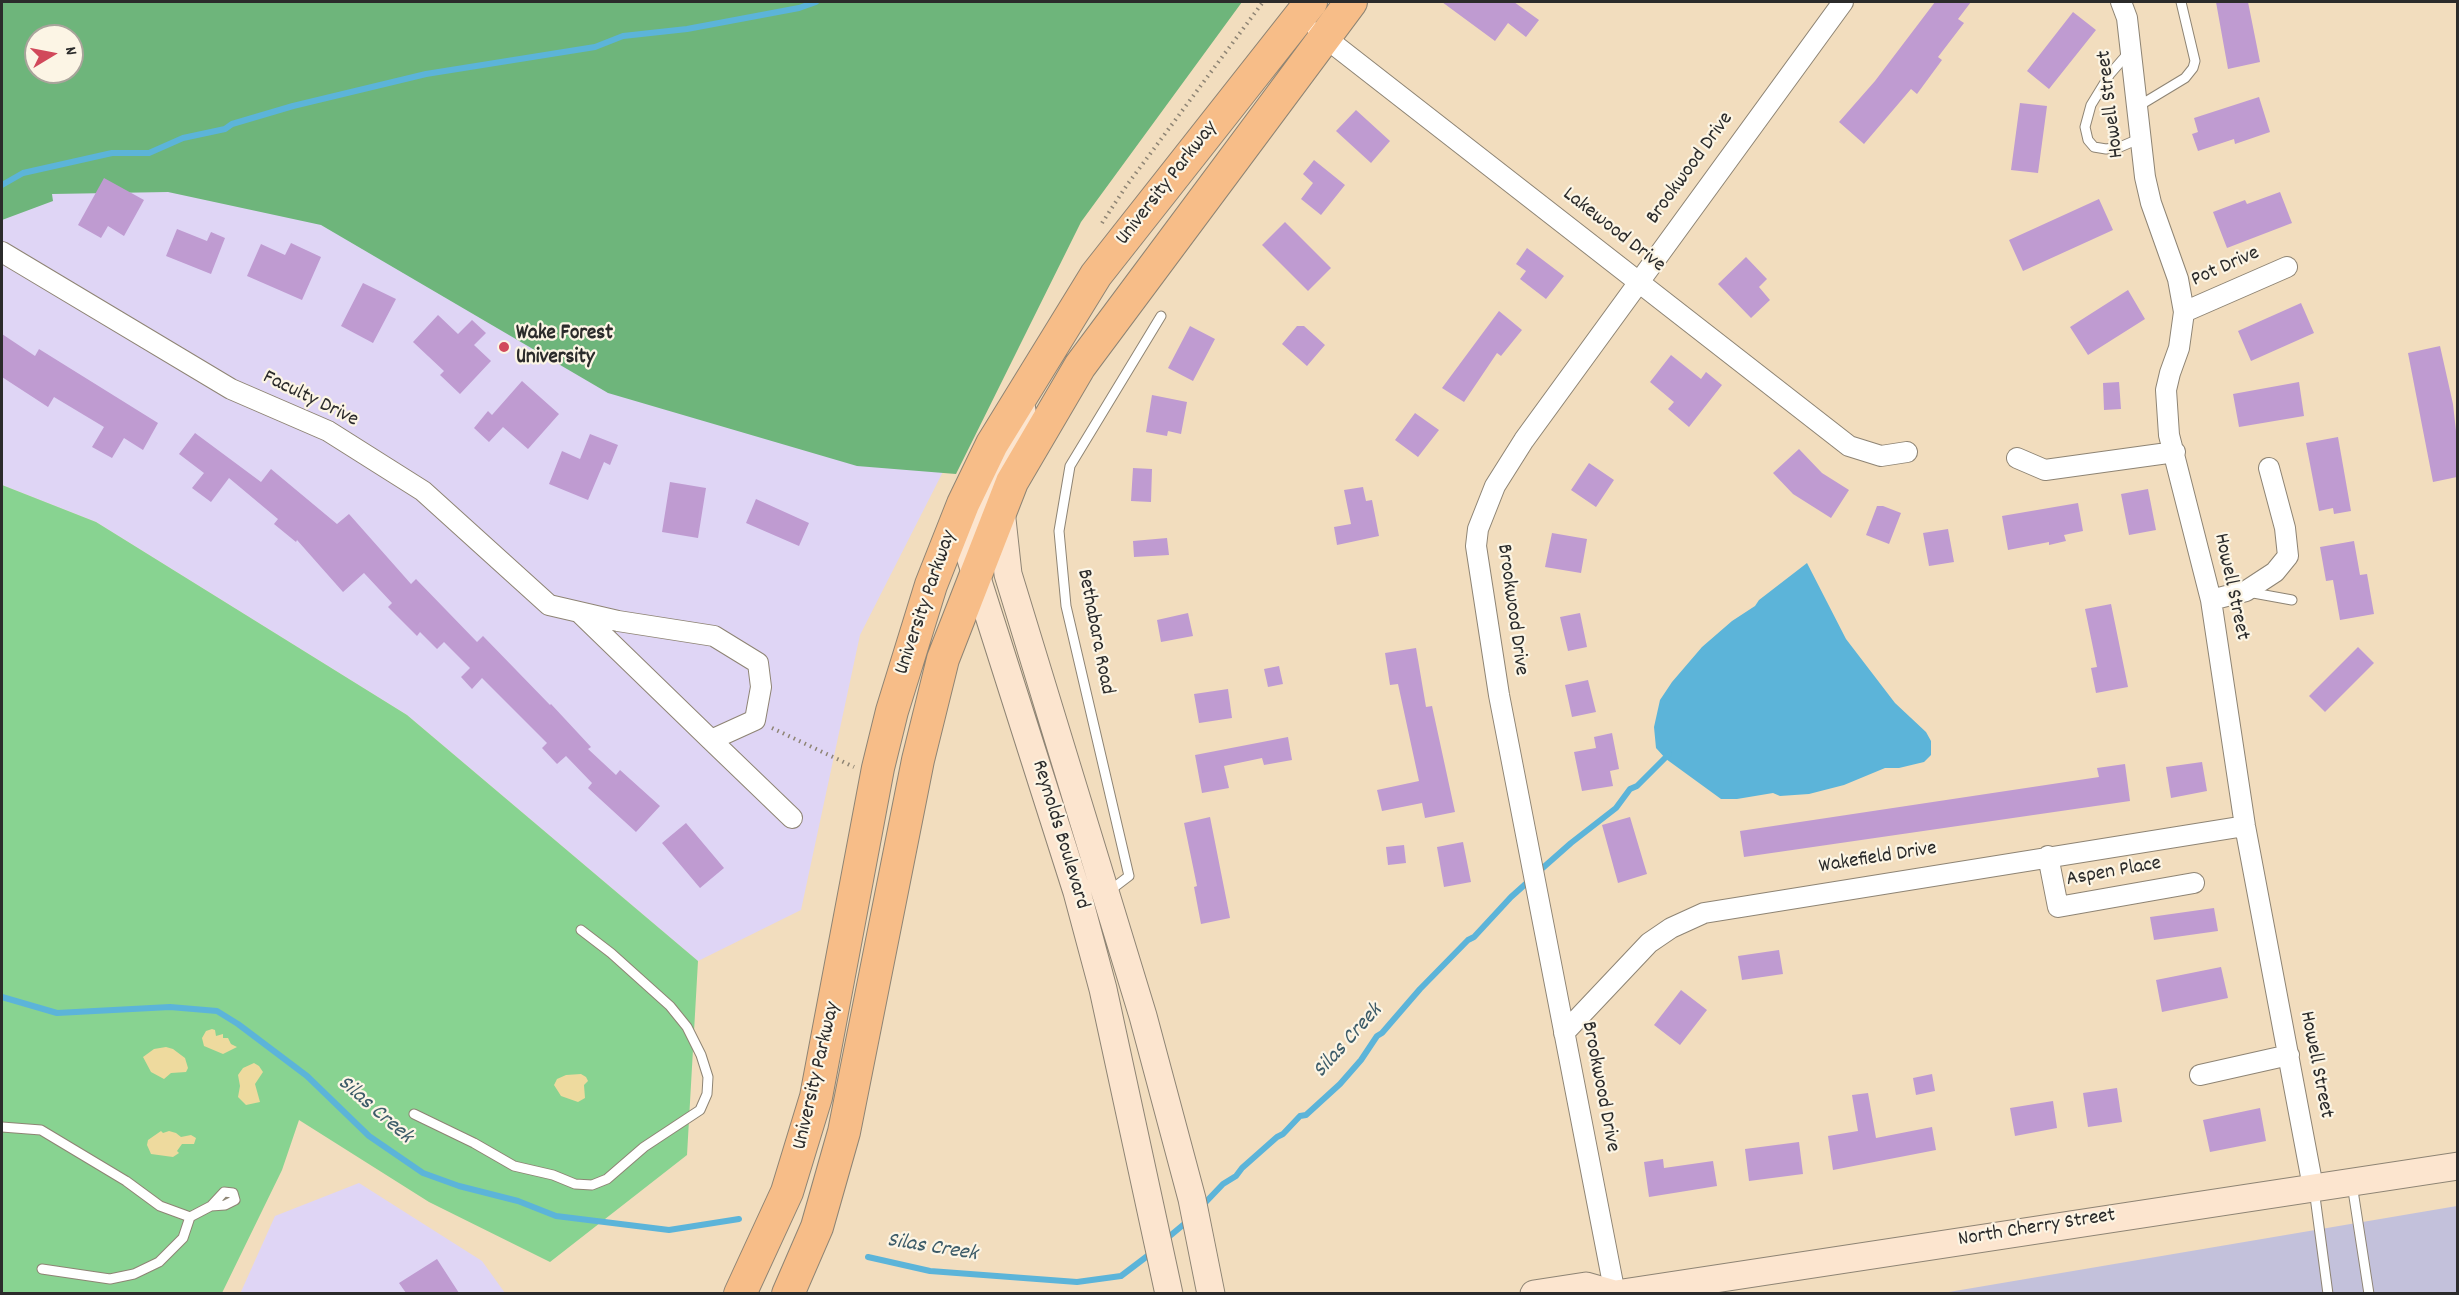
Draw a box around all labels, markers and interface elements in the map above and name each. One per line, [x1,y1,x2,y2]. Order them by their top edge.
north arrow [24,24,84,84]
text: N [58,45,82,57]
street label: Howell Street [2093,49,2131,159]
street label: Brookwood Drive [1642,108,1740,230]
street label: University Parkway [1112,117,1224,251]
street label: Lakewood Drive [1557,183,1669,279]
street label: Pot Drive [2188,242,2264,294]
place label: Wake Forest University [516,322,613,372]
marker: Wake Forest University [497,340,511,354]
street label: Faculty Drive [258,366,362,434]
street label: University Parkway [891,528,963,678]
street label: Howell Street [2206,531,2254,643]
street label: Brookwood Drive [1489,543,1533,677]
street label: Bethabara Road [1070,567,1118,697]
street label: Reynolds Boulevard [1024,758,1094,912]
street label: Wakefield Drive [1817,837,1939,881]
street label: Aspen Place [2065,852,2163,894]
water label: Silas Creek [1309,999,1389,1085]
street label: University Parkway [789,1000,847,1152]
street label: Howell Street [2292,1009,2338,1121]
street label: Brookwood Drive [1574,1020,1624,1154]
water label: Silas Creek [331,1071,417,1151]
street label: North Cherry Street [1957,1204,2117,1254]
water label: Silas Creek [885,1229,979,1269]

